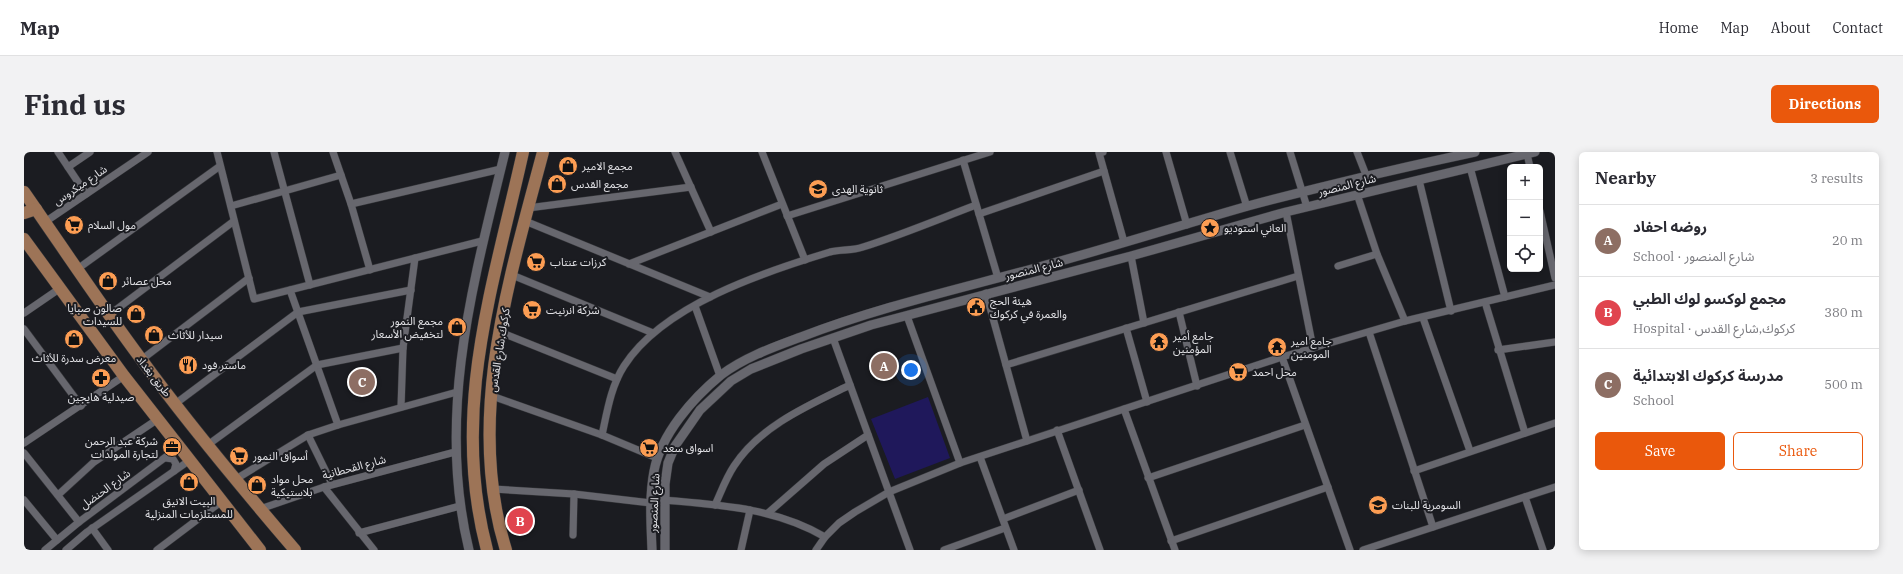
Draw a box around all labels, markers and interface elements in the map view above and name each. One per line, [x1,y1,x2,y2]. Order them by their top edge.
text: Map [20,16,60,40]
text: Home [1659,19,1698,37]
text: Map [1720,19,1749,37]
text: About [1771,19,1810,37]
text: Contact [1832,19,1883,37]
button: Directions [1771,85,1879,123]
text: Find us [24,86,126,123]
shop icon: مجمع الامير [557,155,579,177]
place label: مجمع الامير [581,159,633,174]
street label: شارع ميكروس [50,162,110,209]
map controls [1507,164,1543,272]
button: + [1507,164,1543,200]
text: Nearby [1595,167,1656,189]
text: 3 results [1810,170,1863,187]
street label: شارع المنصور [1316,171,1378,200]
shop icon: مجمع القدس [546,173,568,195]
place label: مجمع القدس [571,177,629,192]
school or university icon: ثانوية الهدى [807,178,829,200]
place label: ثانوية الهدى [832,182,883,196]
button: − [1507,200,1543,236]
supermarket icon: مول السلام [63,214,85,236]
place icon: العاني استوديو [1199,217,1221,239]
text: روضه احفاد [1633,217,1707,236]
place label: مول السلام [88,218,136,233]
place label: العاني استوديو [1224,221,1286,238]
text: A [1603,232,1613,249]
text: 20 m [1832,232,1863,249]
button: locate [1507,236,1543,272]
text: School · شارع المنصور [1633,248,1754,265]
supermarket icon: كرزات عنتاب [525,251,547,273]
place label: كرزات عنتاب [550,255,607,269]
street label: شارع المنصور [1003,255,1065,284]
shop icon: محل عصائر [97,270,119,292]
place label: محل عصائر [121,274,172,288]
text: مجمع لوكسو لوك الطبي [1633,289,1786,308]
place label: هيئة الحج والعمرة في كركوك [990,294,1067,324]
public building icon: هيئة الحج والعمرة في كركوك [965,296,987,318]
supermarket icon: شركة انرنيت [521,299,543,321]
place label: صالون صبايا للسيدات [67,301,122,328]
shop icon: صالون صبايا للسيدات [125,303,147,325]
place label: شركة انرنيت [546,303,600,317]
text: B [1603,304,1613,321]
text: 380 m [1824,304,1863,321]
street label: كركوك,شارع القدس [485,307,514,393]
place label: مجمع النمور لتخفيض الأسعار [370,314,443,341]
shop icon: مجمع النمور لتخفيض الأسعار [446,316,468,338]
text: Hospital · كركوك,شارع القدس [1633,320,1795,337]
shop icon: سيدار للأثاث [143,324,165,346]
shop icon: معرض سدرة للأثاث [63,328,85,350]
place label: سيدار للأثاث [168,328,223,342]
place label: جامع أمير المؤمنين [1172,329,1214,356]
temple icon: جامع أمير المؤمنين [1148,331,1170,353]
place label: جامع امير المومنين [1290,334,1332,361]
temple icon: جامع امير المومنين [1266,336,1288,358]
place label: معرض سدرة للأثاث [32,351,116,365]
pin: A [871,351,897,381]
street label: طريق بغداد [133,353,174,399]
restaurant icon: ماستر فود [177,354,199,376]
place label: ماستر فود [202,358,246,372]
your location [901,360,921,380]
supermarket icon: محل احمد [1227,361,1249,383]
place label: محل احمد [1252,365,1297,379]
text: مدرسة كركوك الابتدائية [1633,366,1783,385]
pharmacy icon: صيدلية هايجين [90,367,112,389]
pin: C [349,367,375,397]
text: C [1604,376,1612,393]
text: 500 m [1824,376,1863,393]
place label: صيدلية هايجين [68,390,134,404]
text: School [1633,392,1674,409]
button: Save [1595,432,1725,470]
button: Share [1733,432,1863,470]
place label: شركة عبد الرحمن لتجارة المولدات [85,434,158,461]
office icon: شركة عبد الرحمن لتجارة المولدات [161,436,183,458]
supermarket icon: اسواق سعد [638,437,660,459]
place label: اسواق سعد [663,441,713,455]
supermarket icon: أسواق النمور [228,445,250,467]
place label: أسواق النمور [252,449,308,463]
street label: شارع القحطانية [321,452,388,483]
street label: شارع الحنضل [77,466,134,513]
shop icon: البيت الانيق للمستلزمات المنزلية [178,471,200,493]
place label: محل مواد بلاستيكية [271,472,313,499]
street label: شارع المنصور [645,473,664,534]
shop icon: محل مواد بلاستيكية [246,474,268,496]
place label: البيت الانيق للمستلزمات المنزلية [145,494,233,521]
school or university icon: السومرية للبنات [1367,494,1389,516]
place label: السومرية للبنات [1392,498,1461,512]
pin: B [507,506,533,536]

